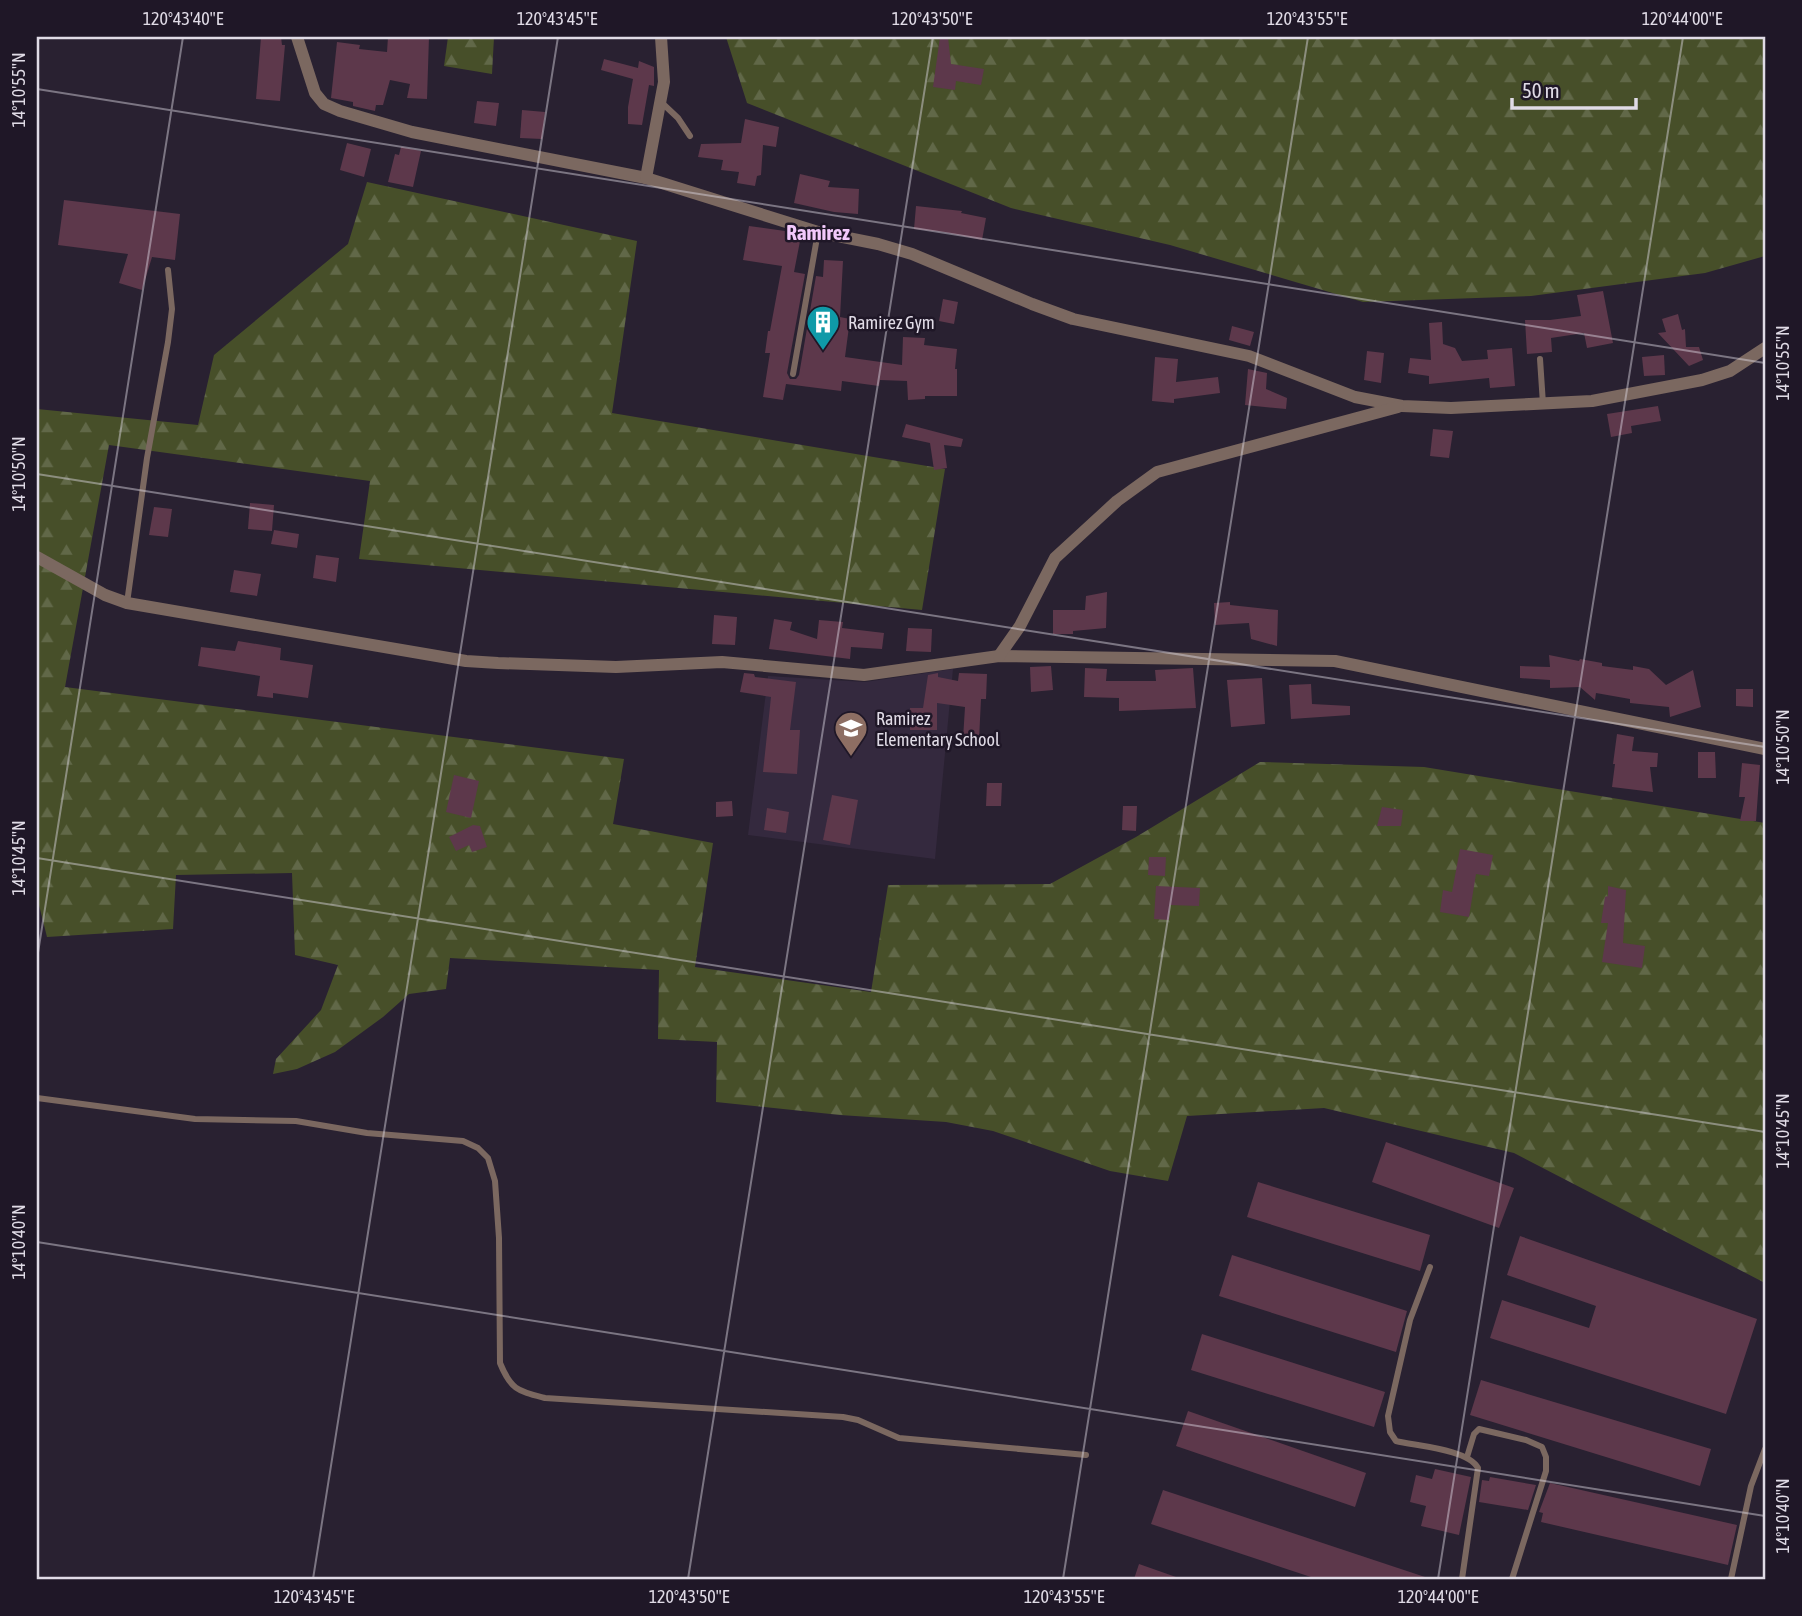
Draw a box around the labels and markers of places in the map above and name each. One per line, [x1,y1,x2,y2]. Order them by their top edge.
building icon: Ramirez Gym [804,303,842,352]
place label: Ramirez Gym [848,312,935,333]
place label: Ramirez Elementary School [876,708,1000,750]
school or university icon: Ramirez Elementary School [832,709,870,758]

